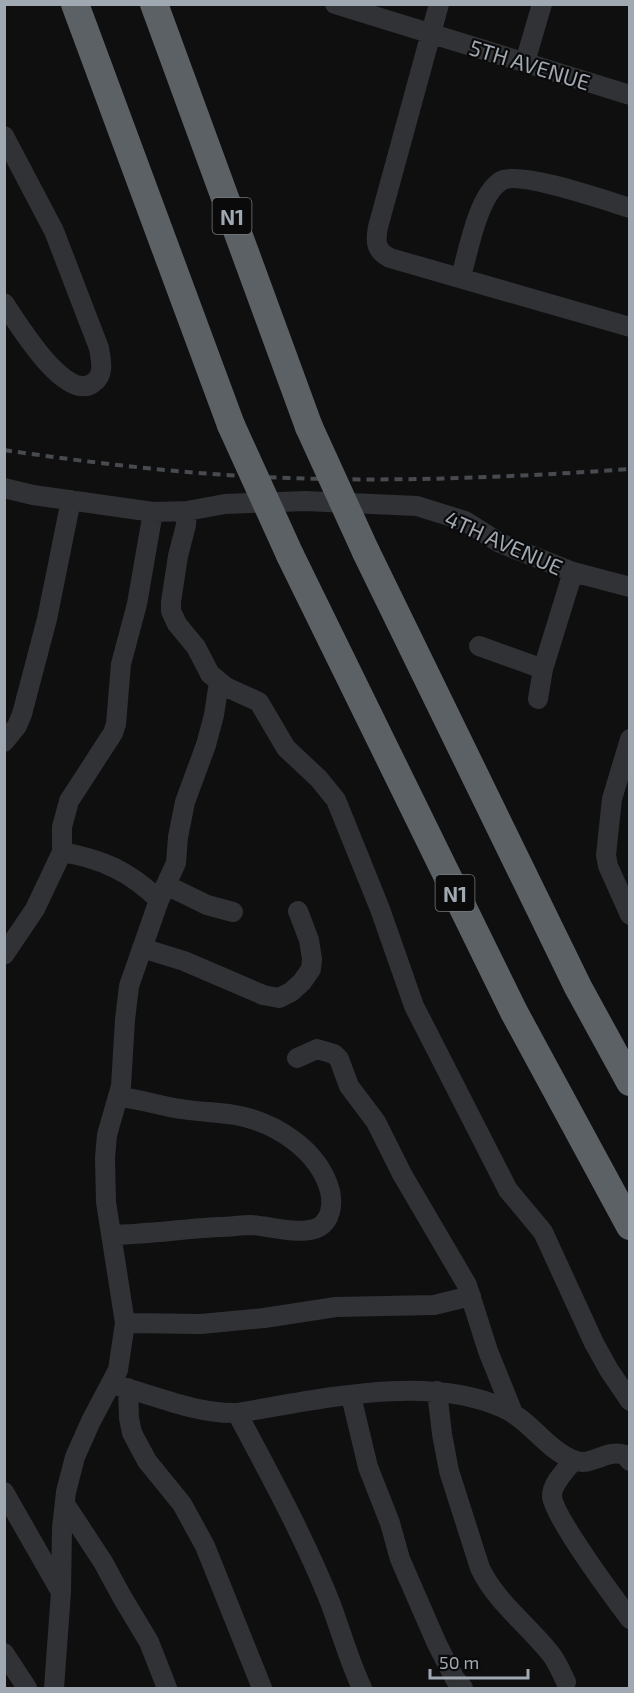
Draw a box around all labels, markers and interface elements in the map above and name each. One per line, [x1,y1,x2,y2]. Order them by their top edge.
street label: 5TH AVENUE [467,33,593,95]
road number: N1 [212,198,252,234]
street label: 4TH AVENUE [441,504,567,580]
road number: N1 [436,875,474,911]
scale bar [430,1642,528,1680]
text: 50 m [439,1651,479,1673]

